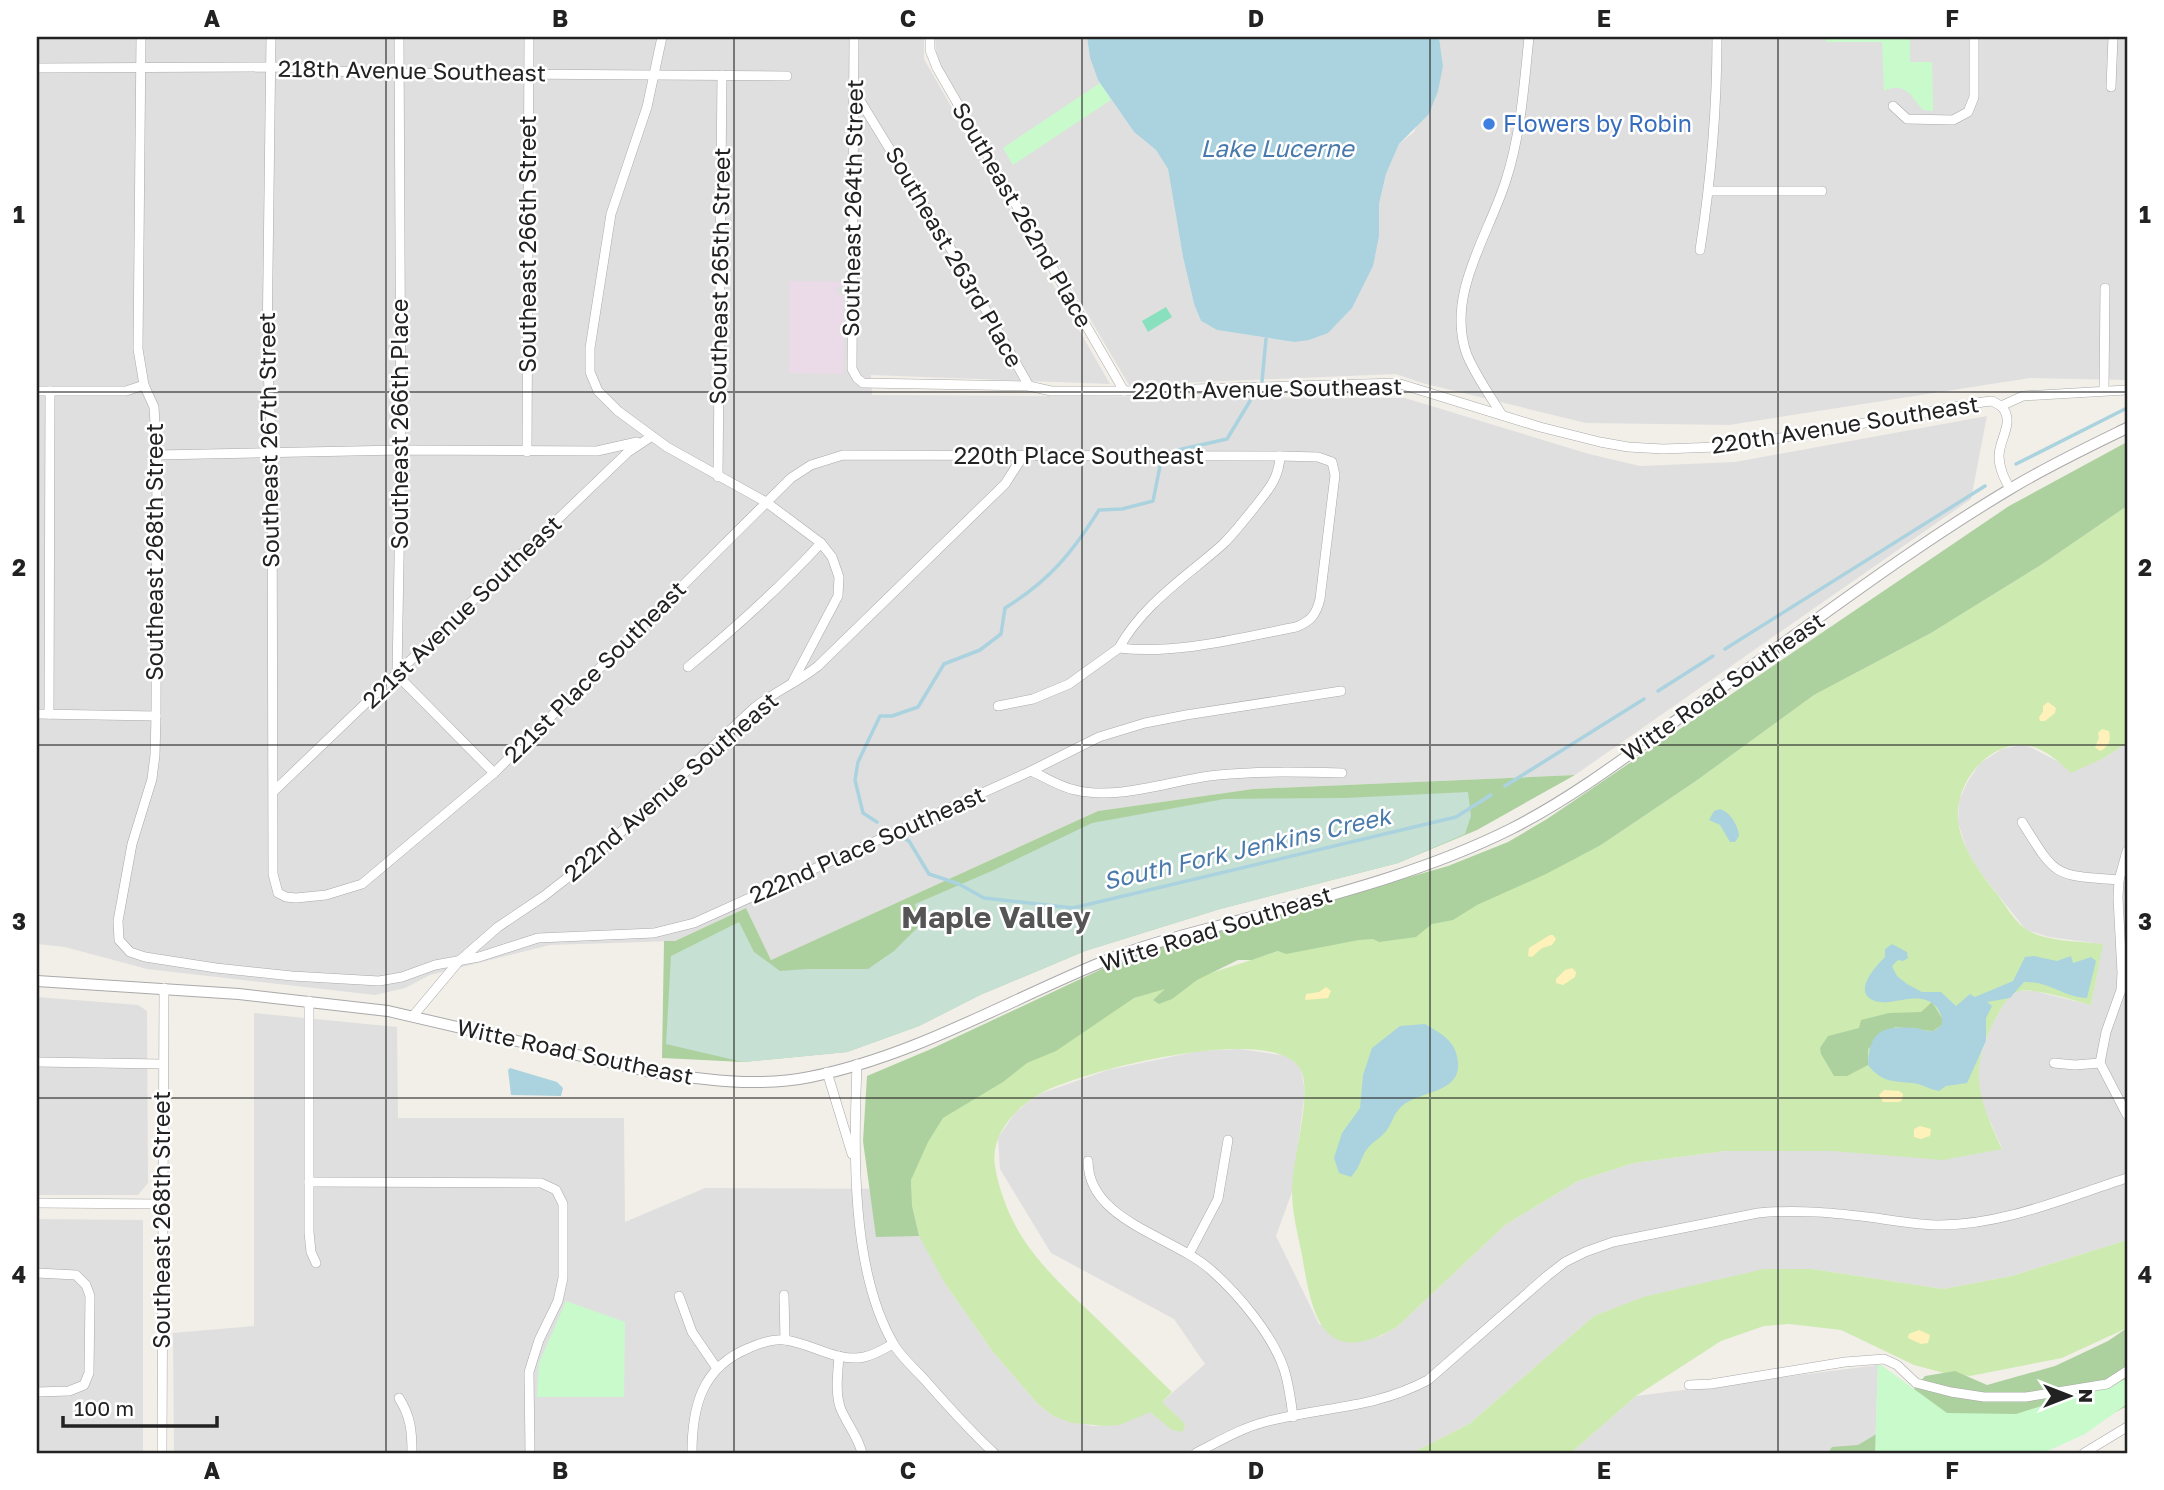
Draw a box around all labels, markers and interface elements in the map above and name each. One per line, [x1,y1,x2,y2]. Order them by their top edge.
text: A [204,4,221,32]
text: B [552,4,568,32]
text: C [900,4,916,32]
text: D [1248,4,1264,32]
text: E [1597,4,1611,32]
text: F [1945,4,1959,32]
street label: 218th Avenue Southeast [278,54,546,86]
street label: Southeast 264th Street [836,79,868,337]
street label: Southeast 262nd Place [947,97,1099,332]
place label: Flowers by Robin [1503,109,1692,137]
street label: Southeast 266th Street [513,115,541,373]
marker: Flowers by Robin [1481,116,1497,132]
water label: Lake Lucerne [1200,133,1356,162]
street label: Southeast 263rd Place [880,141,1029,372]
street label: Southeast 265th Street [703,147,735,405]
text: 1 [13,200,25,228]
text: 1 [2139,200,2151,228]
street label: Southeast 266th Place [385,299,413,549]
street label: Southeast 267th Street [252,312,284,568]
street label: 220th Avenue Southeast [1132,372,1402,404]
street label: 220th Avenue Southeast [1709,389,1981,459]
street label: Southeast 268th Street [140,423,168,681]
street label: 220th Place Southeast [954,441,1204,469]
street label: 221st Avenue Southeast [356,509,566,714]
text: 2 [12,553,26,581]
text: 2 [2138,553,2152,581]
street label: 221st Place Southeast [498,575,691,768]
street label: Witte Road Southeast [1616,606,1829,767]
street label: 222nd Avenue Southeast [558,686,783,887]
street label: 222nd Place Southeast [745,780,989,909]
water label: South Fork Jenkins Creek [1100,800,1396,895]
street label: Witte Road Southeast [1096,879,1335,977]
district label: Maple Valley [901,899,1091,935]
text: 3 [12,907,26,935]
text: 3 [2138,907,2152,935]
street label: Witte Road Southeast [454,1012,696,1090]
street label: Southeast 268th Street [147,1091,175,1349]
text: 4 [12,1260,26,1288]
text: 4 [2138,1260,2152,1288]
north arrow [2035,1360,2104,1430]
scale bar [63,1385,217,1429]
text: N [2075,1389,2098,1403]
text: 100 m [74,1395,134,1421]
text: A [204,1456,221,1484]
text: B [552,1456,568,1484]
text: C [900,1456,916,1484]
text: D [1248,1456,1264,1484]
text: E [1597,1456,1611,1484]
text: F [1945,1456,1959,1484]

